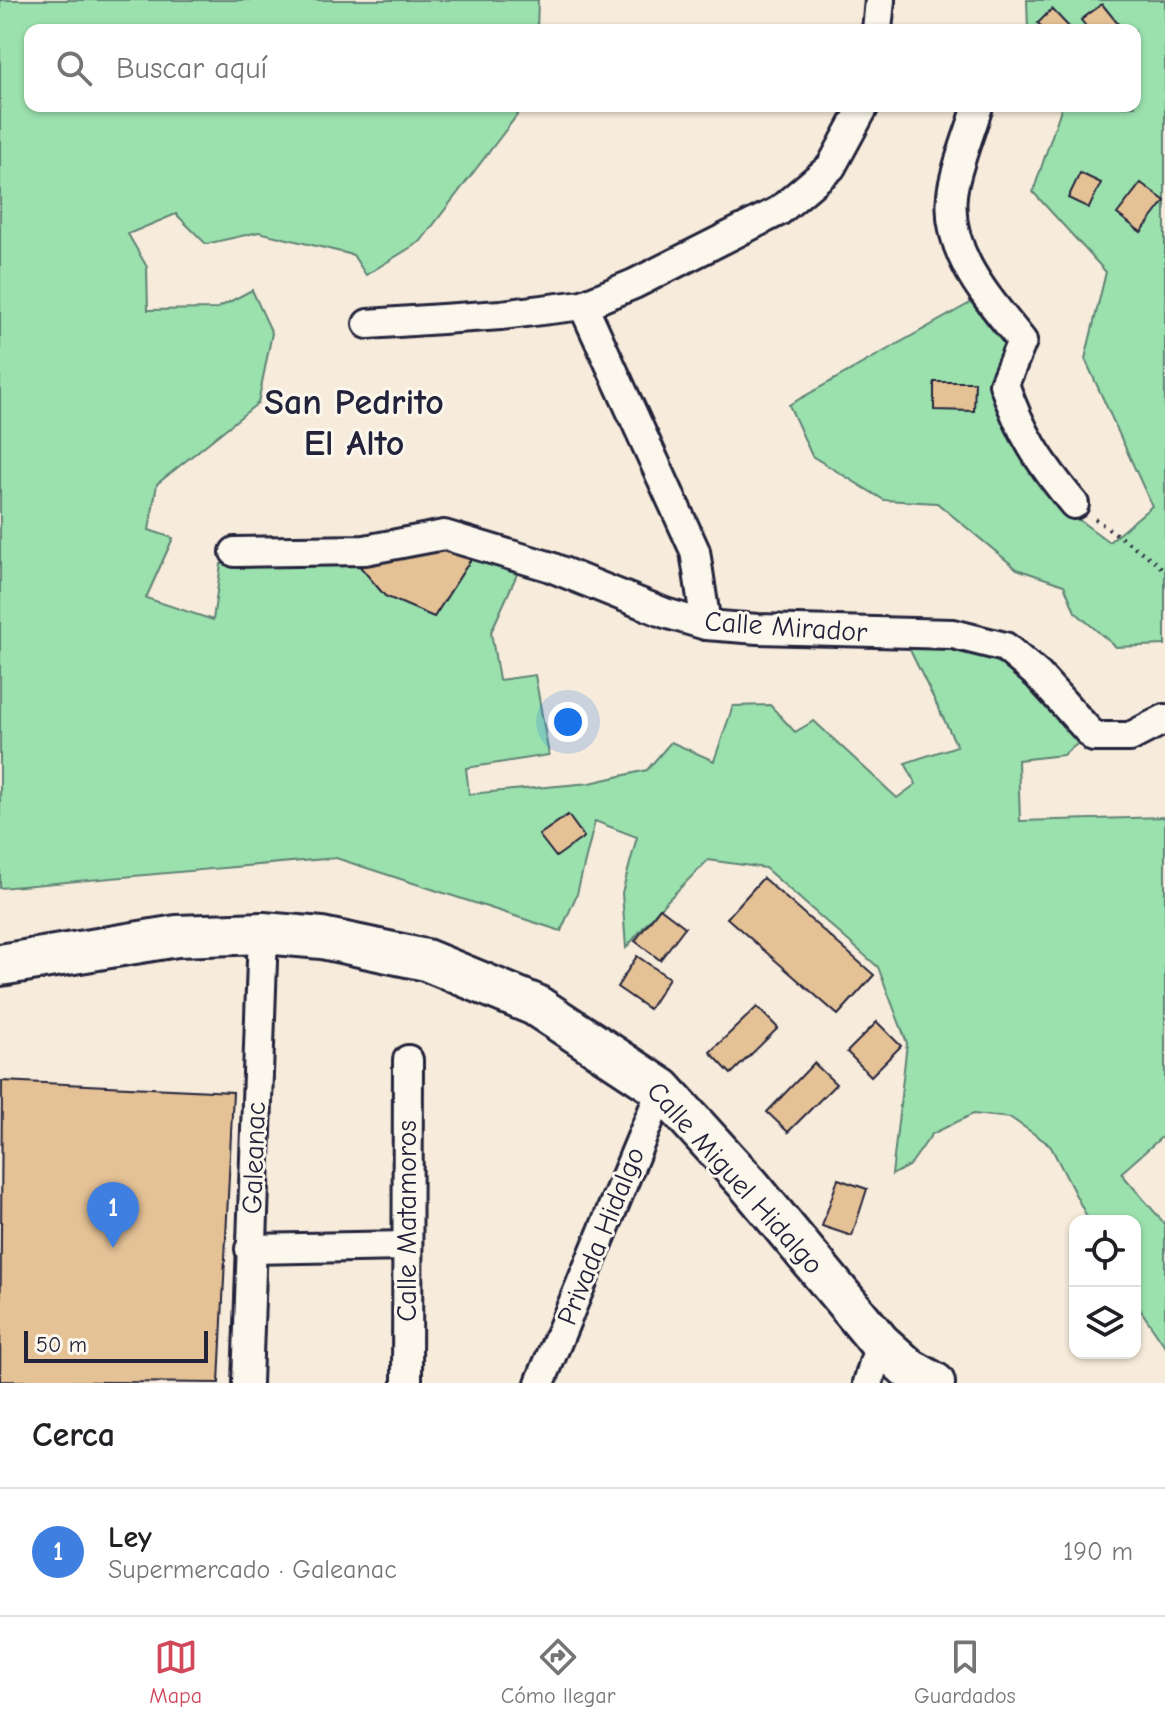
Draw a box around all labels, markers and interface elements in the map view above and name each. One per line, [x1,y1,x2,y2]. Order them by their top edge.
search box [24,24,1141,112]
icon: search [52,46,96,90]
text: Buscar aquí [116,51,267,86]
district label: San Pedrito El Alto [264,382,444,464]
street label: Calle Mirador [704,605,868,649]
your location [548,702,588,742]
street label: Calle Miguel Hidalgo [640,1075,830,1281]
street label: Galeanac [236,1101,272,1215]
street label: Calle Matamoros [391,1120,423,1322]
street label: Privada Hidalgo [551,1142,651,1330]
pin: 1 [87,1182,139,1248]
map controls [1069,1215,1141,1359]
button: locate [1069,1215,1141,1287]
button: layers [1069,1287,1141,1359]
scale bar [24,1327,208,1363]
text: 50 m [36,1332,87,1358]
text: Cerca [32,1415,115,1455]
text: Ley [108,1520,152,1555]
text: 1 [53,1537,63,1567]
text: 190 m [1063,1537,1133,1567]
text: Supermercado · Galeanac [108,1555,397,1585]
tab: Mapa [149,1635,202,1709]
tab: Cómo llegar [501,1635,615,1709]
tab: Guardados [914,1635,1016,1709]

